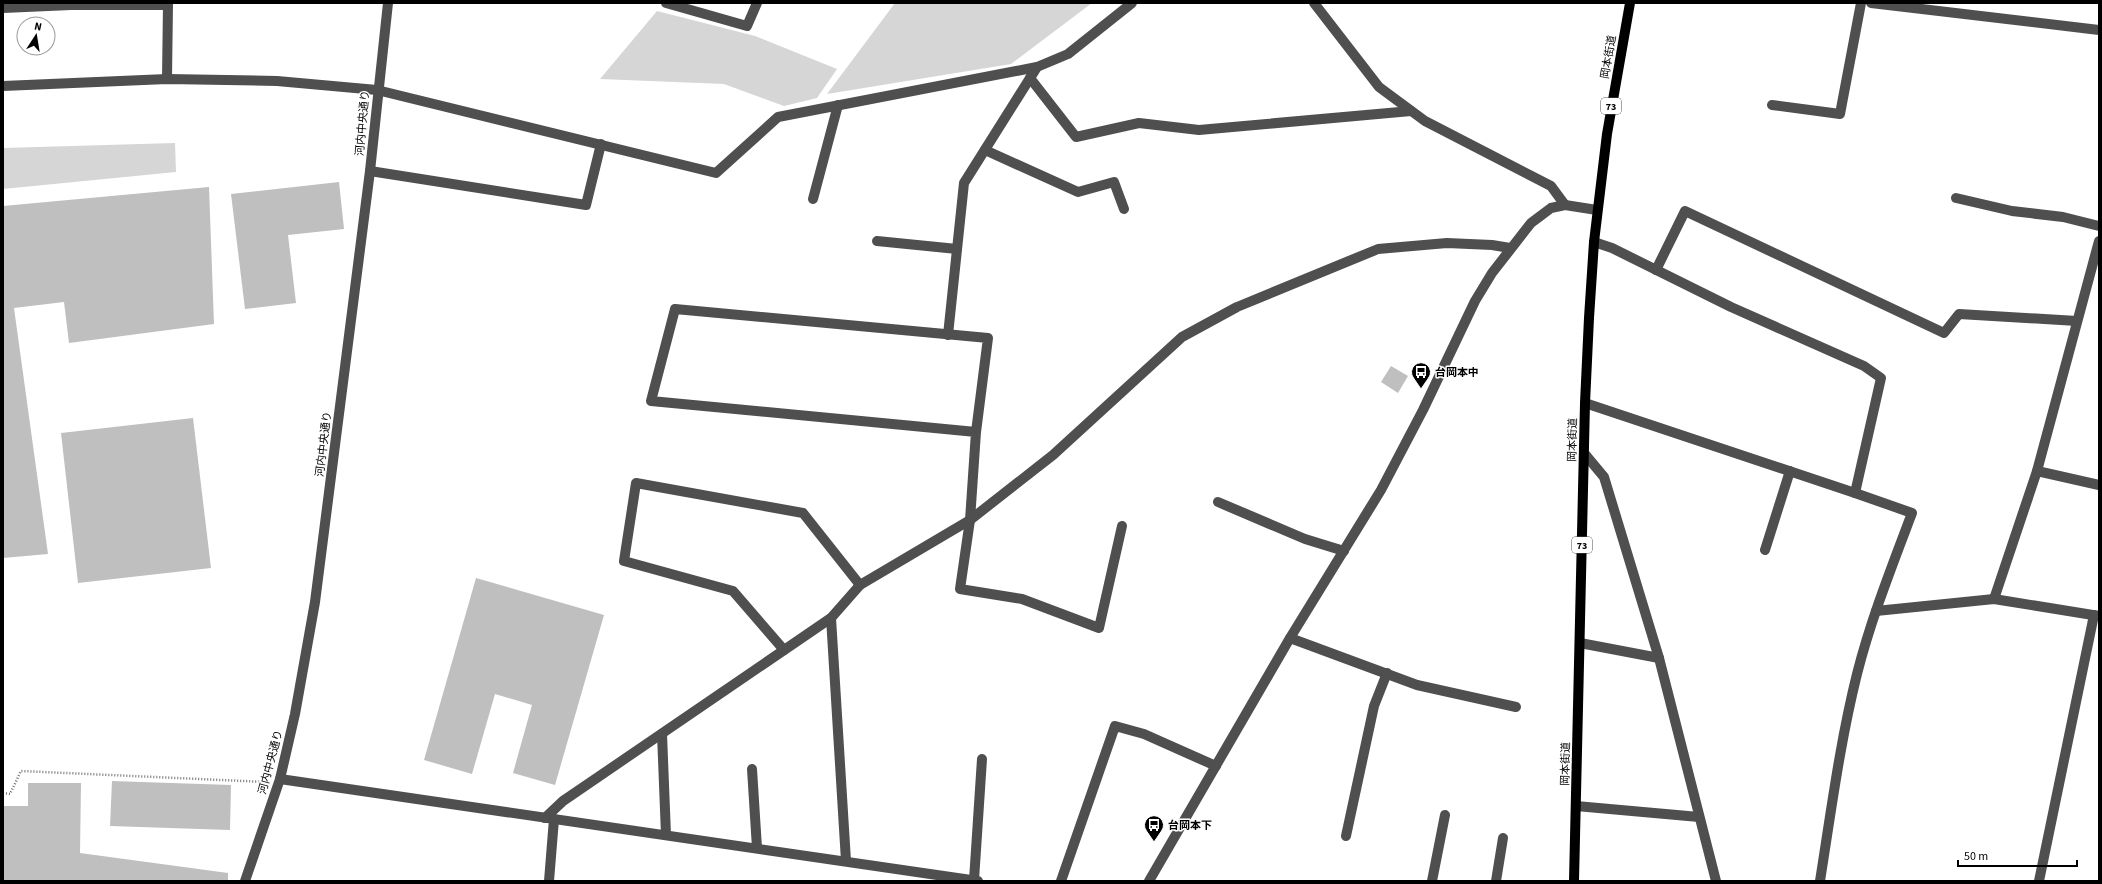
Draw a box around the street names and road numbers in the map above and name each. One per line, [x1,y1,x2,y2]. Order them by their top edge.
street label: 岡本街道 [1597,34,1620,80]
street label: 河内中央通り [352,90,373,157]
road number: 73 [1601,98,1621,114]
street label: 河内中央通り [312,410,335,478]
street label: 岡本街道 [1565,418,1580,462]
road number: 73 [1572,537,1592,553]
street label: 河内中央通り [255,728,286,796]
street label: 岡本街道 [1558,742,1573,786]

